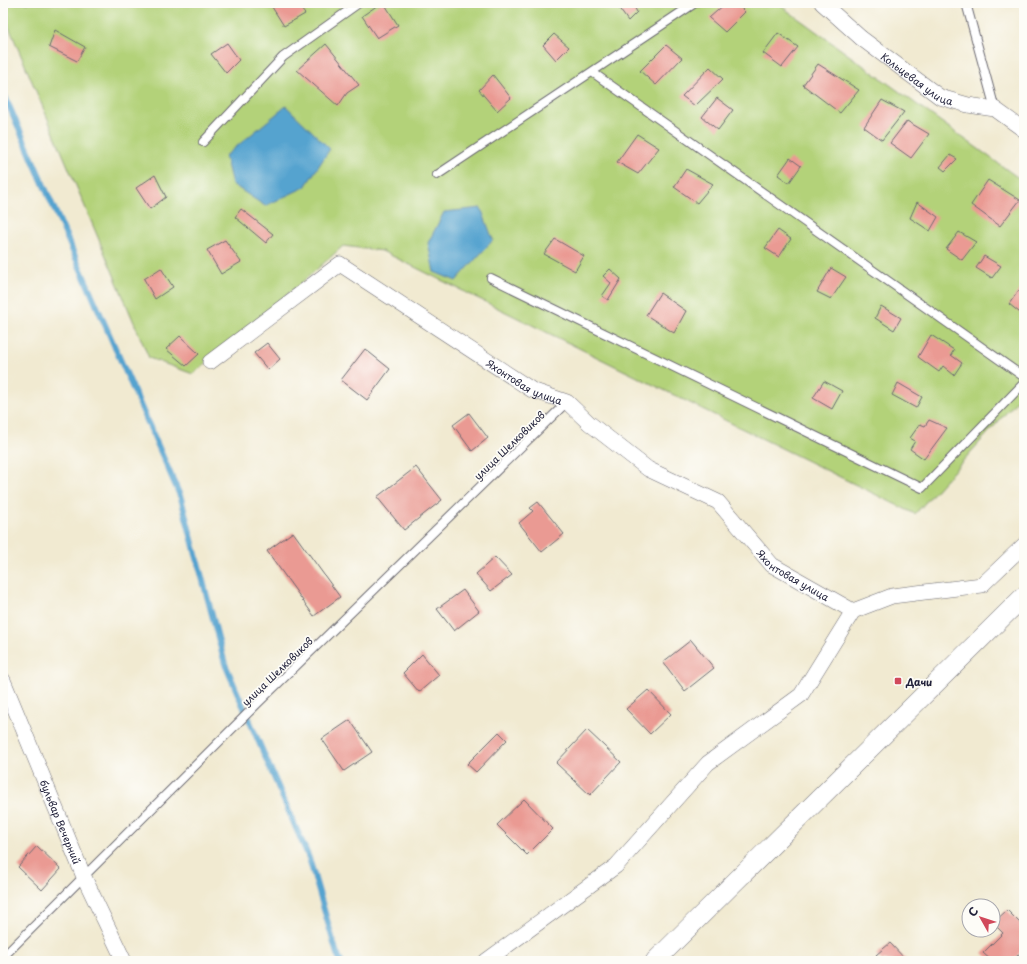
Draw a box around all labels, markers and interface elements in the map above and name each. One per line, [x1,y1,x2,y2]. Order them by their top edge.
street label: Кольцевая улица [878,48,956,108]
street label: Яхонтовая улица [484,355,565,408]
street label: улица Шелковиков [470,407,548,483]
street label: Яхонтовая улица [754,545,833,604]
street label: улица Шелковиков [238,633,316,709]
place label: Дачи [905,674,932,689]
marker: Дачи [893,676,903,686]
street label: бульвар Вечерний [37,777,85,866]
north arrow [961,898,1001,938]
text: С [964,903,982,920]

